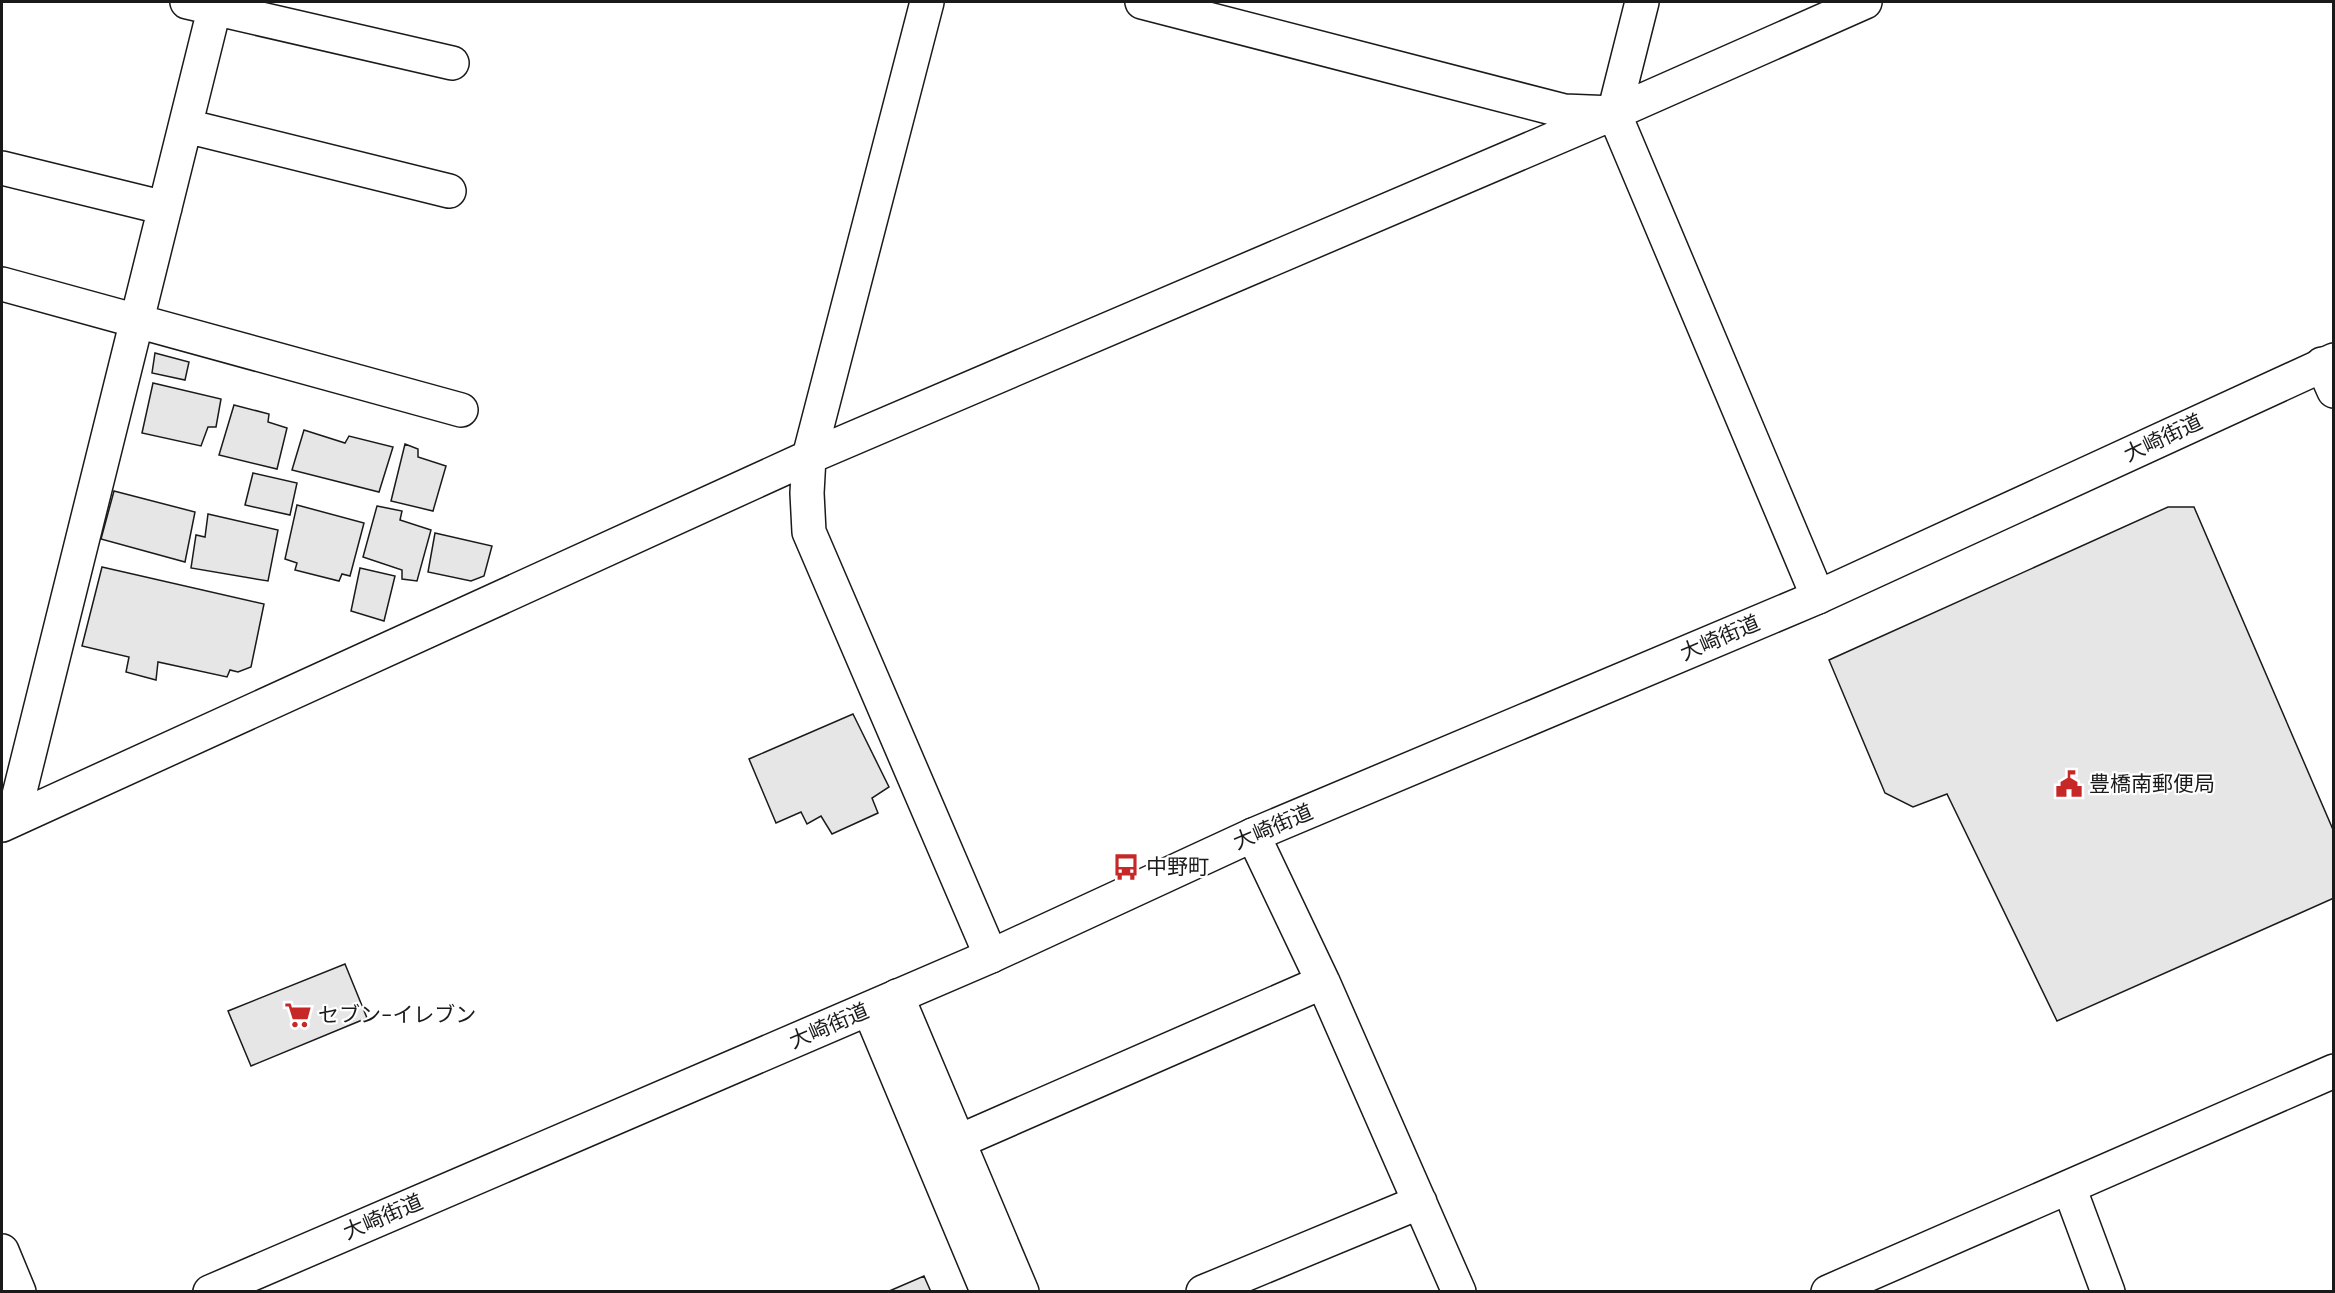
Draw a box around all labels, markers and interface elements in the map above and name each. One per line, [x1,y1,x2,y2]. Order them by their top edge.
street label: 大崎街道 [2119,408,2207,468]
street label: 大崎街道 [1676,609,1764,667]
public building icon: 豊橋南郵便局 [2054,769,2084,799]
place label: 豊橋南郵便局 [2089,770,2215,798]
street label: 大崎街道 [1229,798,1317,856]
bus stop icon: 中野町 [1111,852,1141,882]
place label: 中野町 [1146,853,1209,881]
street label: 大崎街道 [785,997,873,1055]
supermarket icon: セブン-イレブン [283,1000,313,1030]
place label: セブン-イレブン [318,1001,476,1029]
street label: 大崎街道 [339,1188,427,1246]

